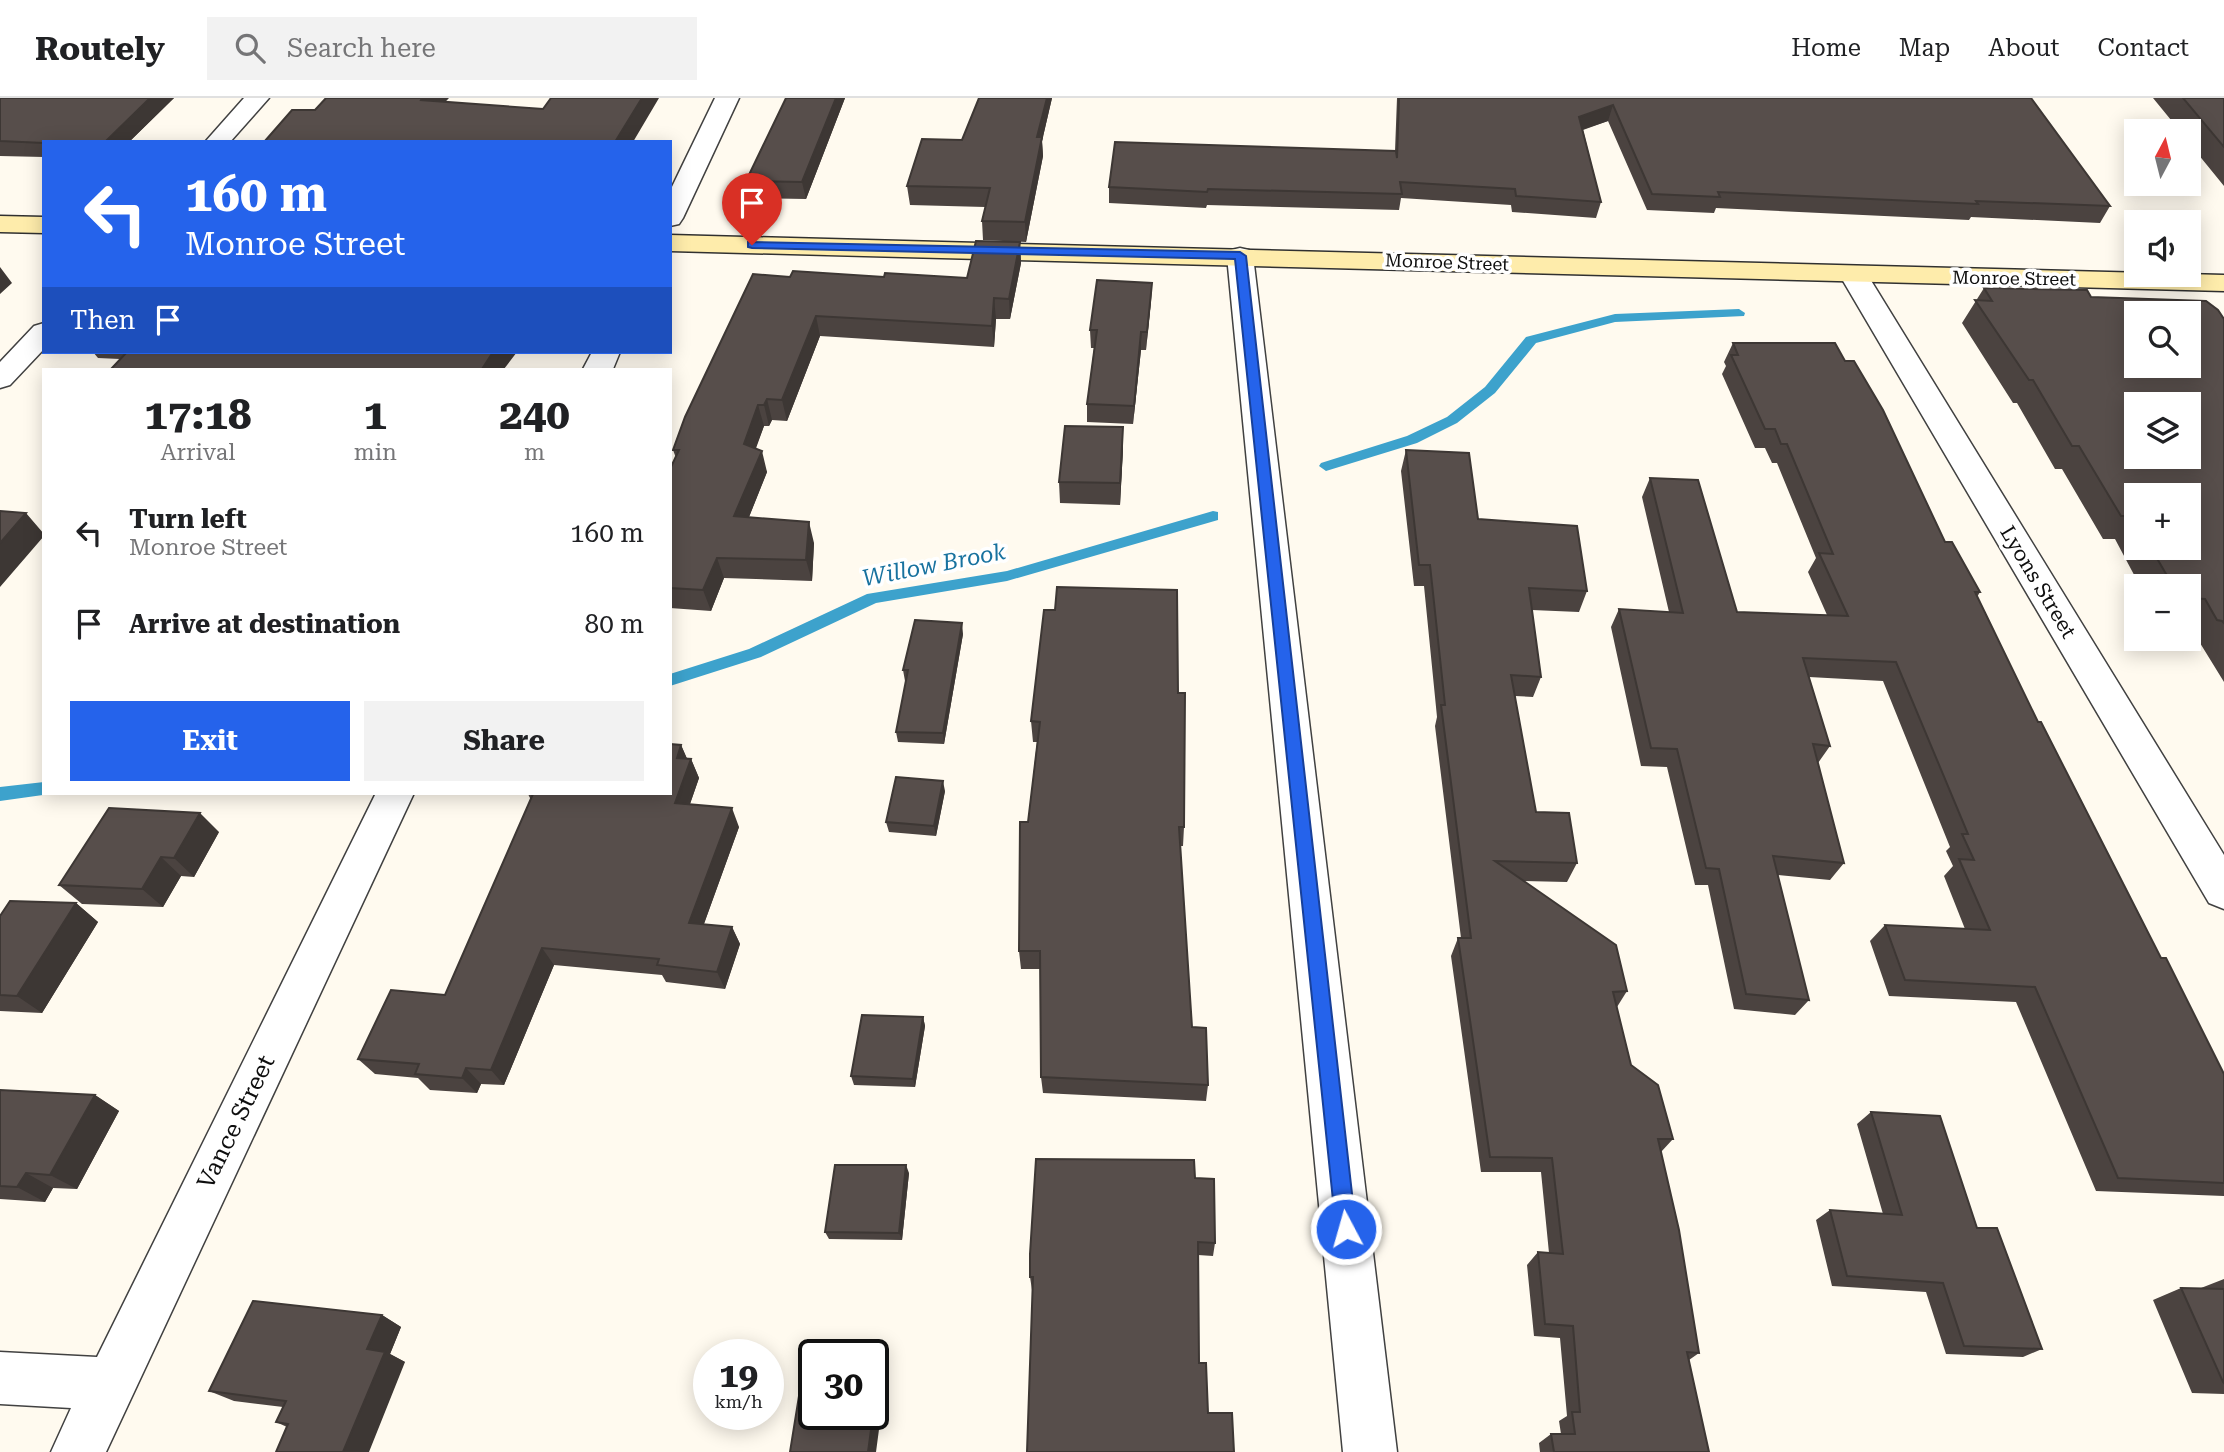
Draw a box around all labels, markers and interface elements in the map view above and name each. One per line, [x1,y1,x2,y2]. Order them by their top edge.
search box [207,17,697,80]
text: Routely [35,29,165,68]
icon: search [231,29,269,67]
text: Search here [287,33,436,63]
text: Home [1791,34,1861,62]
text: Map [1899,34,1950,62]
text: About [1988,34,2059,62]
text: Contact [2097,34,2189,62]
north arrow [2124,119,2202,196]
map controls [2124,119,2201,651]
text: 160 m [185,166,327,223]
icon: left [70,168,161,259]
pin [722,173,782,245]
icon: arrive [733,184,771,222]
button: sound [2124,210,2201,287]
text: Monroe Street [185,225,405,263]
street label: Monroe Street [1385,249,1510,275]
street label: Monroe Street [1952,266,2076,290]
icon: arrive [149,301,187,339]
button: search [2124,301,2201,378]
text: Then [70,305,135,335]
text: 17:18 [144,390,251,439]
text: 1 [364,390,387,439]
text: 240 [499,390,570,439]
button: layers [2124,392,2201,469]
text: Arrival [160,439,235,466]
text: min [354,439,397,466]
text: m [524,439,545,466]
button: + [2124,483,2201,560]
text: Turn left [129,504,247,534]
icon: left [70,514,108,552]
text: 160 m [570,518,644,548]
street label: Lyons Street [1995,522,2081,643]
text: Monroe Street [129,534,287,561]
water label: Willow Brook [860,538,1008,592]
button: − [2124,574,2201,651]
icon: arrive [70,605,108,643]
text: Arrive at destination [129,609,400,639]
text: 80 m [585,609,644,639]
button: Exit [70,701,350,781]
button: Share [364,701,644,781]
street label: Vance Street [192,1051,280,1193]
position arrow [1309,1192,1383,1266]
speed limit sign: 30 [798,1339,889,1430]
text: 19 [719,1355,758,1396]
text: km/h [714,1391,763,1412]

